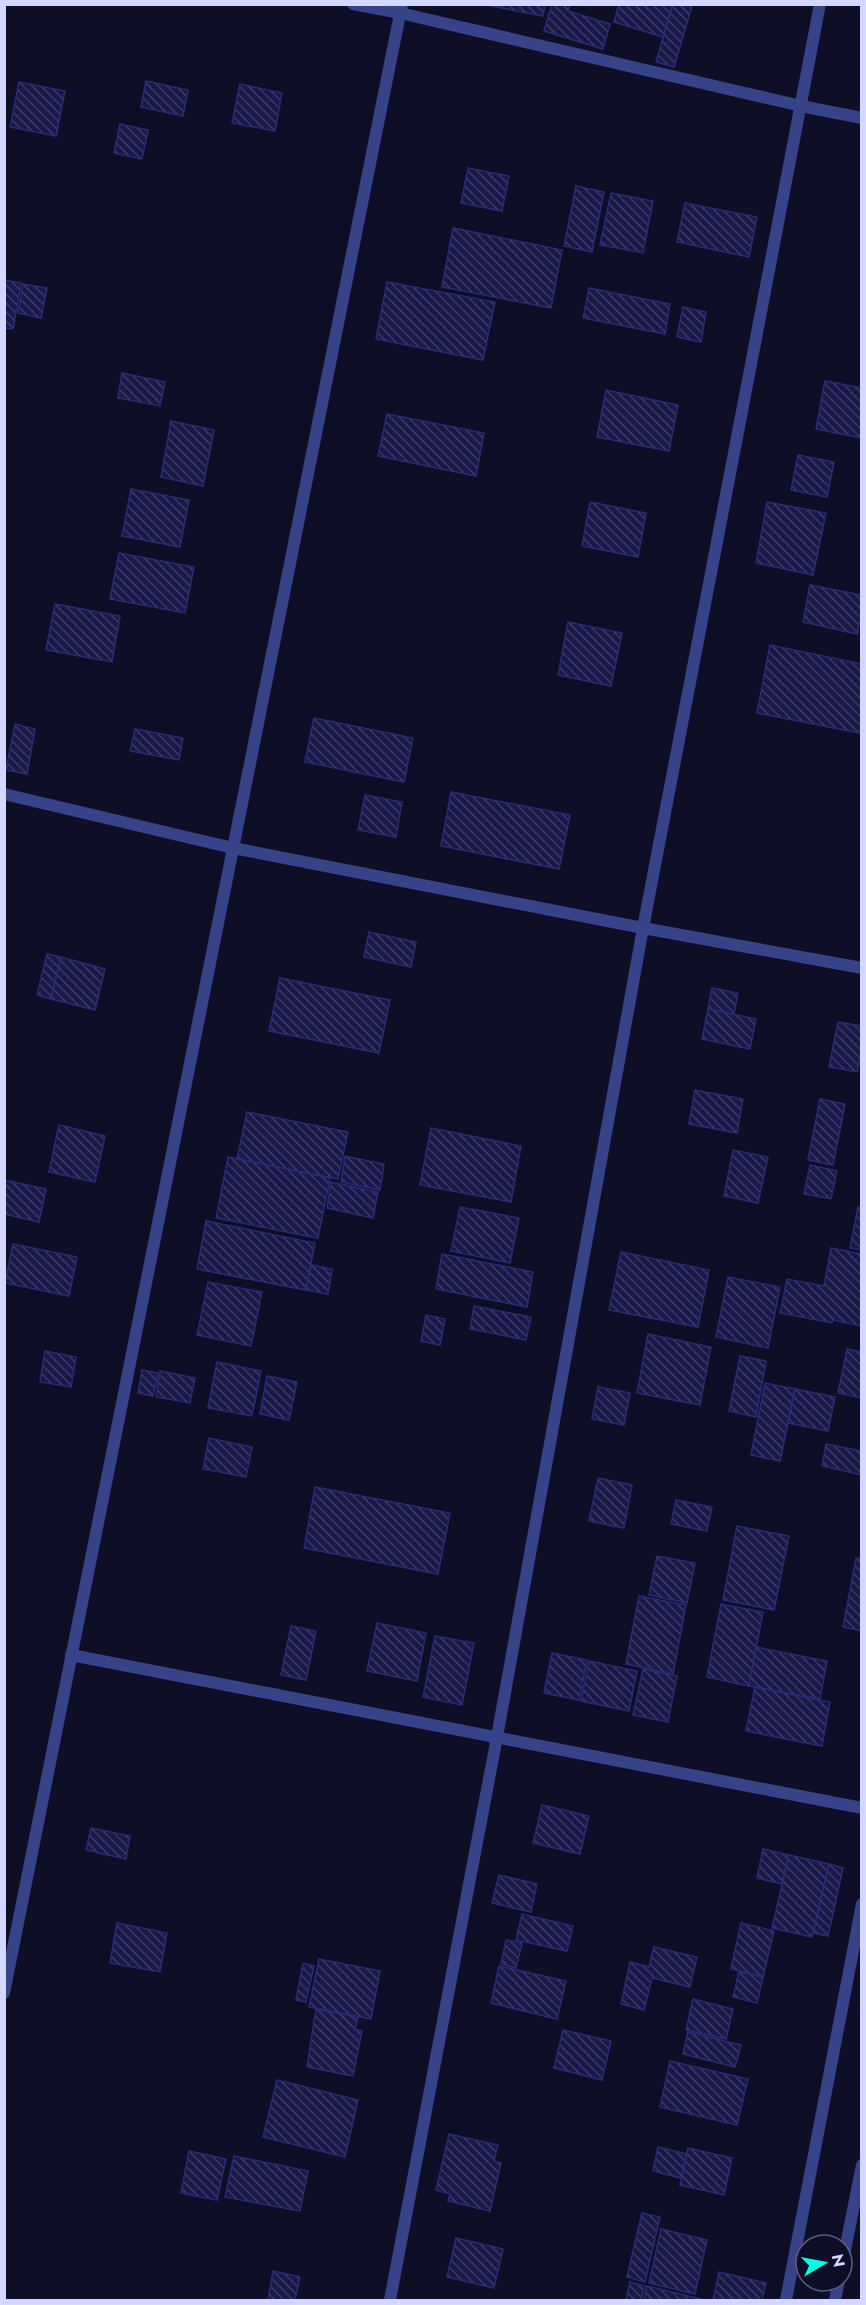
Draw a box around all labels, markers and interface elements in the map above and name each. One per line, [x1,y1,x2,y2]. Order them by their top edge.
north arrow [794,2233,854,2293]
text: N [826,2252,851,2269]

